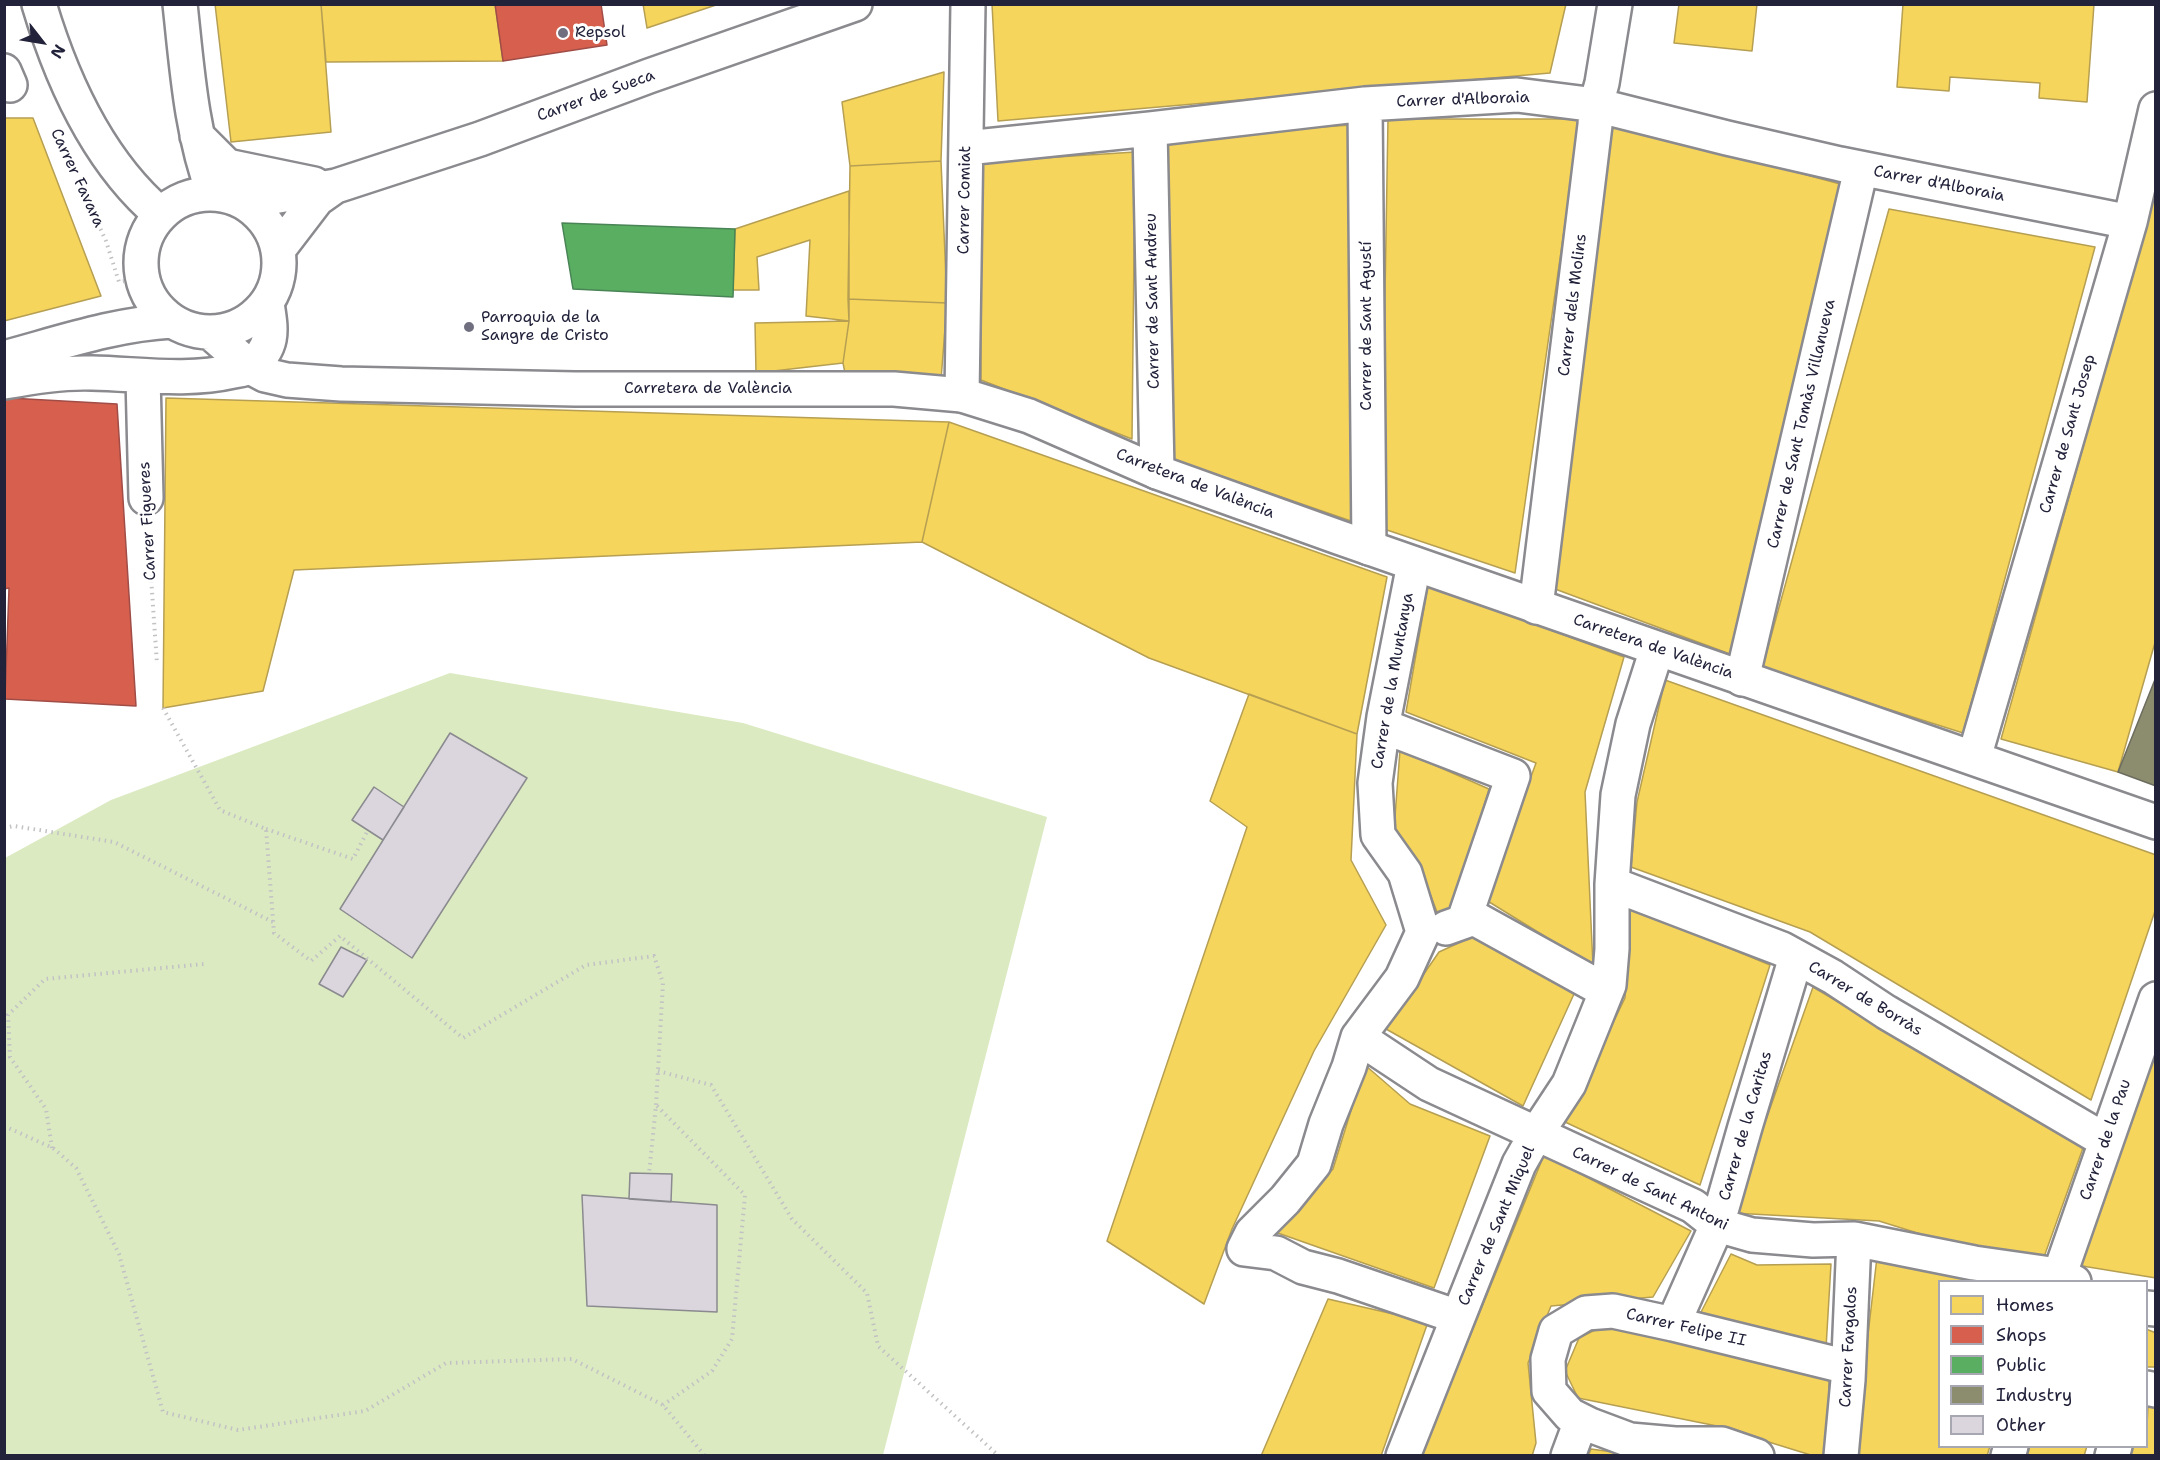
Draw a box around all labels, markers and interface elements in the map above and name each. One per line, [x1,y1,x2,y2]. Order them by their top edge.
north arrow [12,12,72,72]
place label: Repsol [575,23,626,43]
marker: Repsol [556,26,570,40]
text: N [46,41,70,62]
street label: Carrer de Sueca [535,66,657,126]
street label: Carrer d'Alboraia [1396,88,1530,112]
street label: Carrer Favara [46,126,108,230]
street label: Carrer Comiat [954,146,976,254]
street label: Carrer d'Alboraia [1872,162,2006,206]
street label: Carrer de Sant Andreu [1142,213,1164,389]
street label: Carrer dels Molins [1555,233,1591,377]
street label: Carrer de Sant Agustí [1357,241,1377,411]
street label: Carrer de Sant Tomàs Villanueva [1764,297,1840,551]
place label: Parroquia de la Sangre de Cristo [481,308,609,346]
marker: Parroquia de la Sangre de Cristo [462,320,476,334]
street label: Carrer de Sant Josep [2036,352,2100,516]
street label: Carretera de València [624,379,792,399]
street label: Carretera de València [1113,445,1277,523]
street label: Carrer Figueres [135,461,161,581]
street label: Carrer de la Muntanya [1368,591,1418,771]
street label: Carretera de València [1570,611,1736,683]
street label: Carrer de Borràs [1804,957,1926,1041]
street label: Carrer de la Caritas [1715,1049,1777,1203]
street label: Carrer de la Pau [2076,1077,2136,1203]
street label: Carrer de Sant Miquel [1455,1143,1539,1309]
street label: Carrer de Sant Antoni [1569,1143,1731,1235]
legend [1938,1280,2148,1448]
street label: Carrer Fargalos [1836,1286,1862,1408]
text: Homes [1996,1293,2054,1317]
street label: Carrer Felipe II [1624,1305,1748,1351]
text: Shops [1996,1323,2047,1347]
text: Public [1996,1353,2046,1377]
text: Industry [1996,1383,2072,1407]
text: Other [1996,1413,2046,1437]

